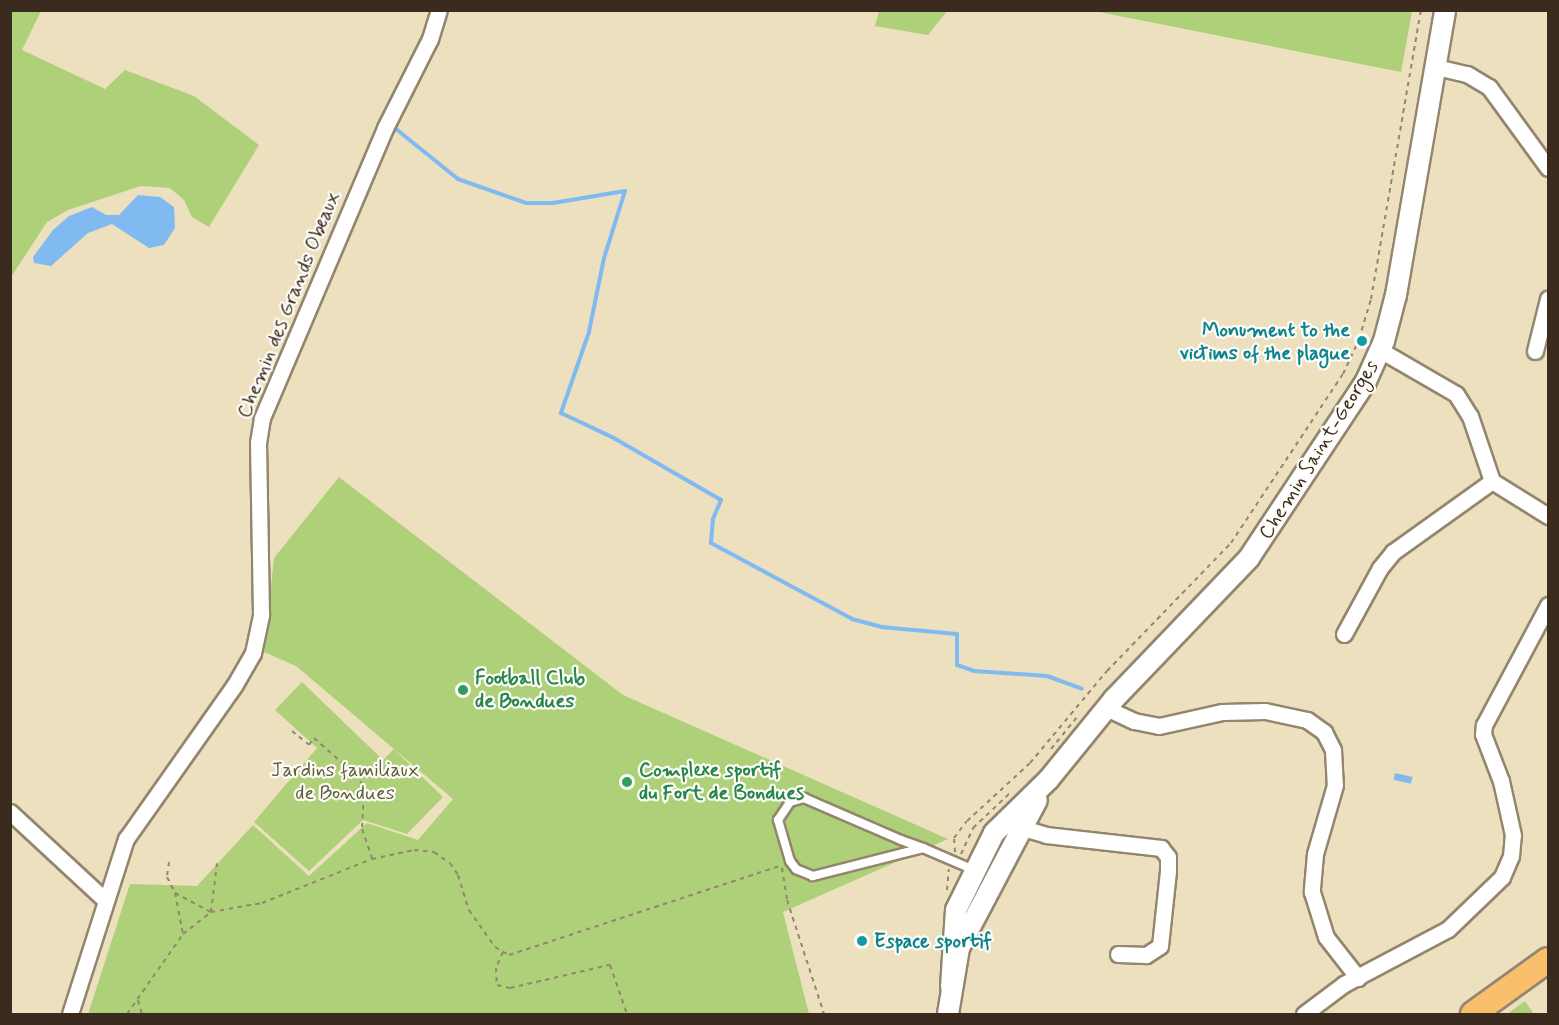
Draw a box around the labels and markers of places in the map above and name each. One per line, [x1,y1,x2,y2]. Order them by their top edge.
place label: Monument to the victims of the plague [1182,318,1350,365]
marker: Monument to the victims of the plague [1355,334,1369,348]
place label: Football Club de Bondues [475,666,585,713]
marker: Football Club de Bondues [456,683,470,697]
place label: Complexe sportif du Fort de Bondues [639,759,797,806]
marker: Complexe sportif du Fort de Bondues [620,775,634,789]
place label: Espace sportif [874,929,992,953]
marker: Espace sportif [855,934,869,948]

